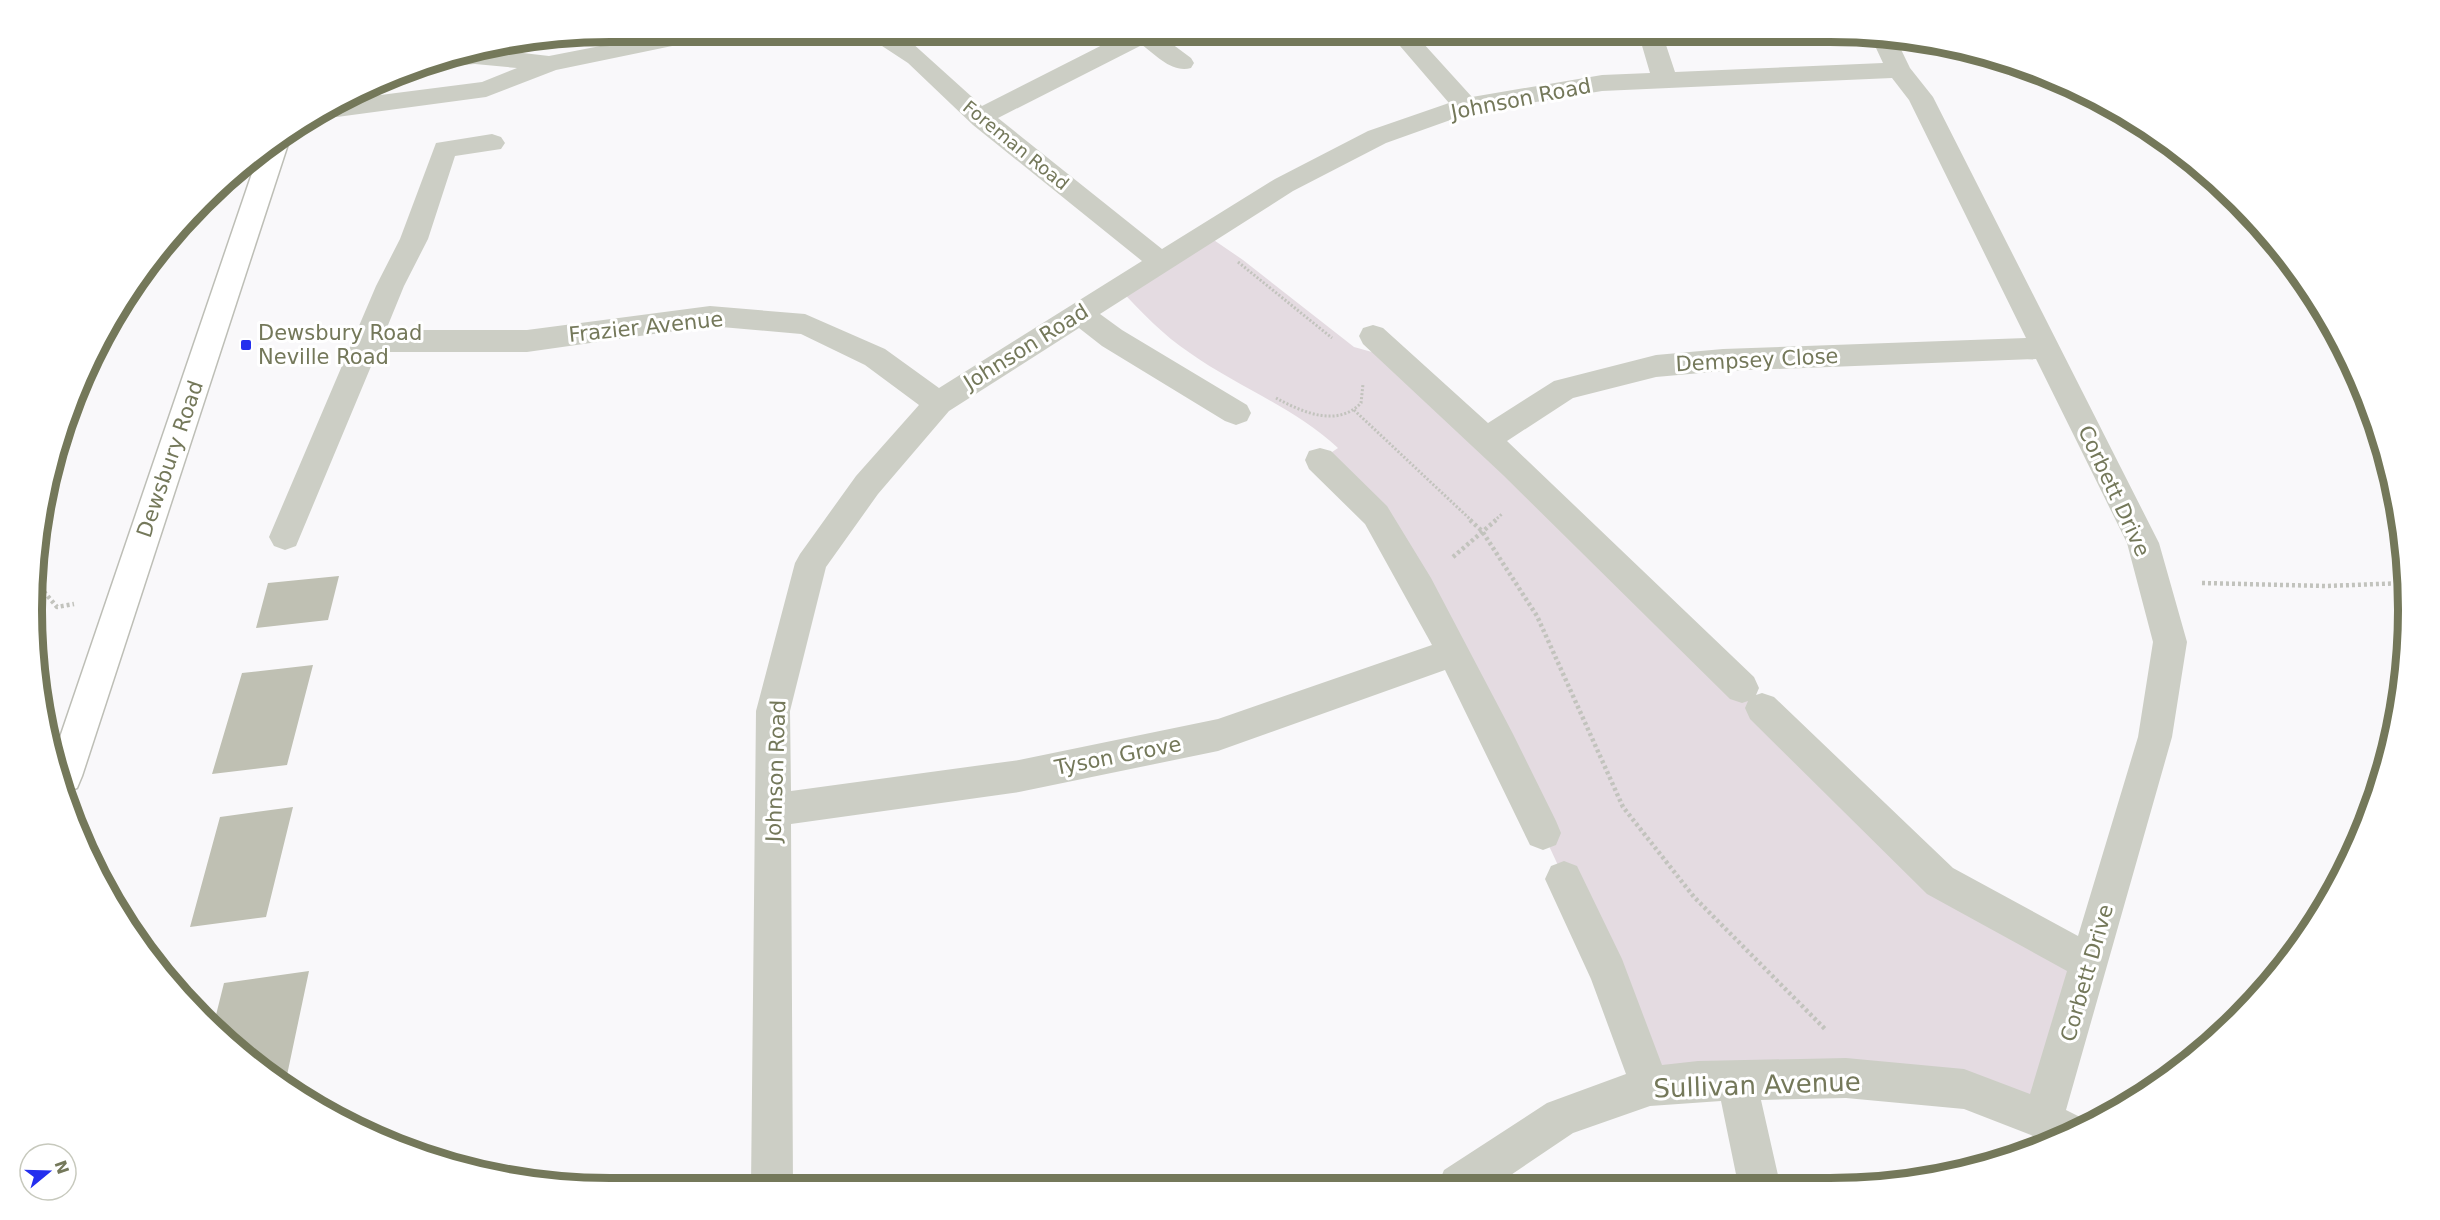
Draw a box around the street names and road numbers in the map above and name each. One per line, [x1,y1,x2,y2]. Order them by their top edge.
street label: Johnson Road [1447,74,1593,125]
street label: Foreman Road [959,96,1073,194]
street label: Johnson Road [958,299,1093,396]
street label: Frazier Avenue [568,307,724,347]
street label: Dempsey Close [1675,344,1839,376]
street label: Dewsbury Road [132,377,208,541]
street label: Corbett Drive [2073,422,2155,560]
street label: Johnson Road [761,700,790,844]
street label: Tyson Grove [1052,732,1183,780]
street label: Corbett Drive [2056,902,2118,1044]
street label: Sullivan Avenue [1653,1066,1861,1104]

